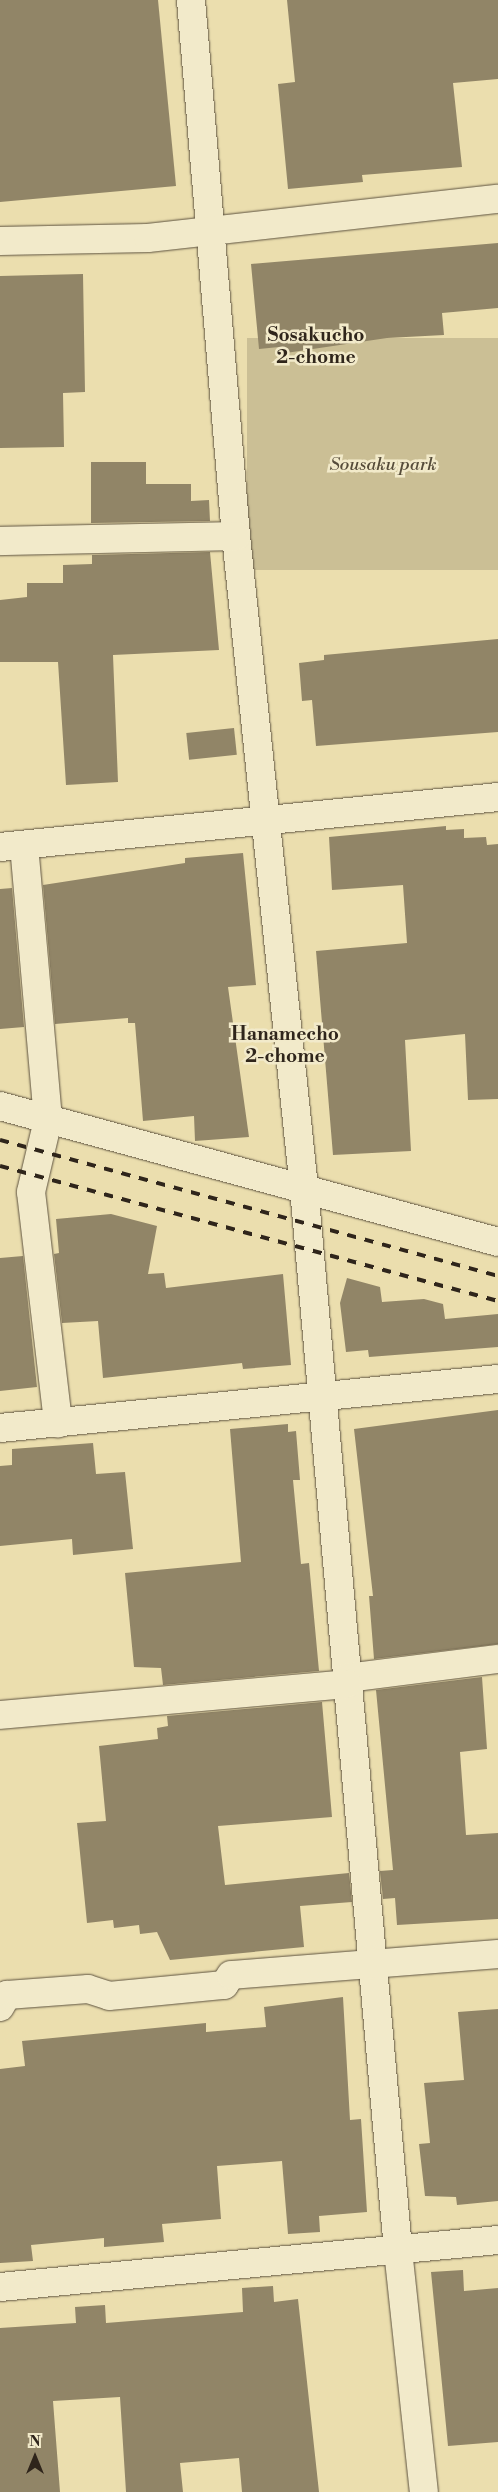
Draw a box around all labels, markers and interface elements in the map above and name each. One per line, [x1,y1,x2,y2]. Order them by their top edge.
district label: Sosakucho 2-chome [268,325,364,369]
park label: Sousaku park [329,454,437,476]
district label: Hanamecho 2-chome [231,1024,339,1068]
north arrow [10,2432,60,2482]
text: N [29,2433,41,2451]

